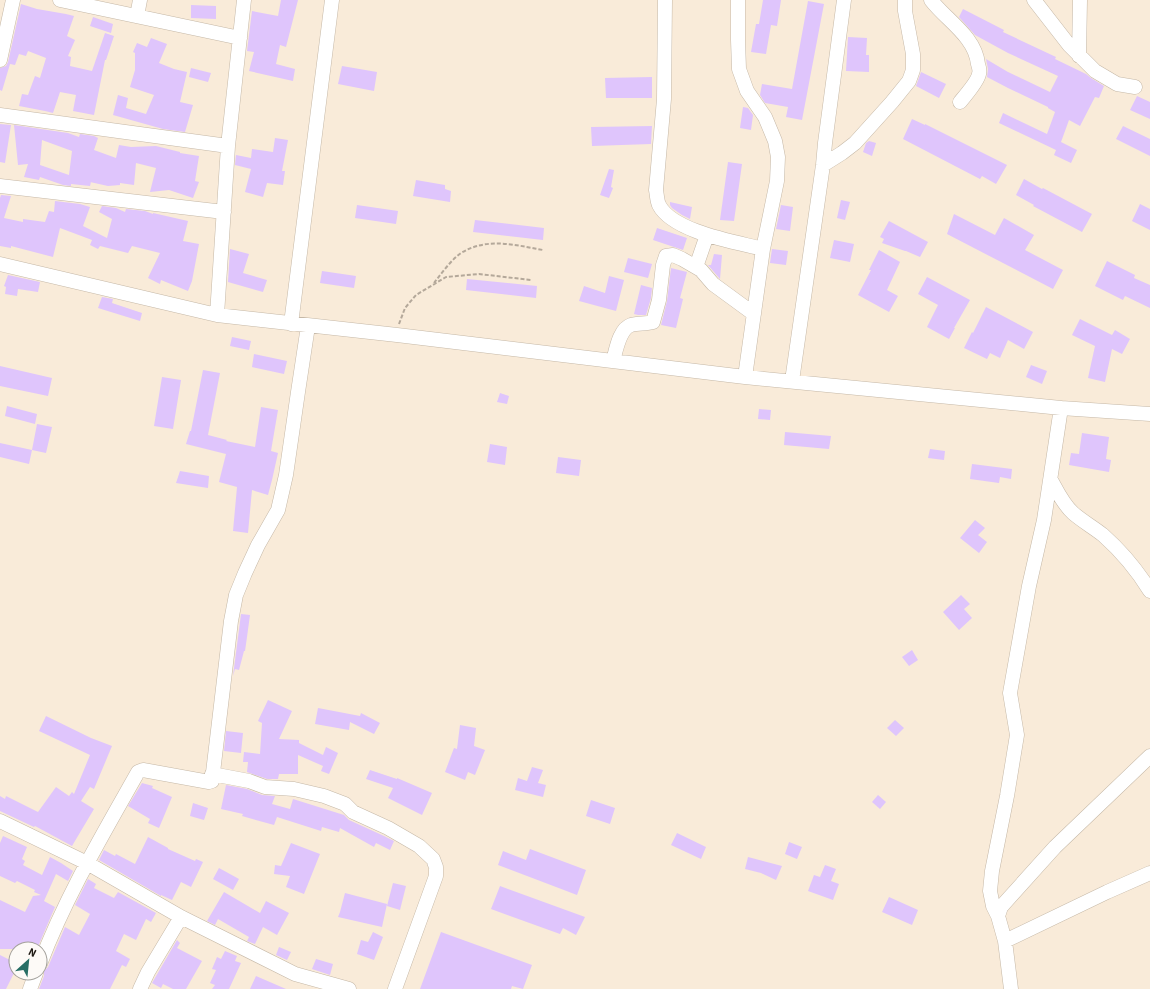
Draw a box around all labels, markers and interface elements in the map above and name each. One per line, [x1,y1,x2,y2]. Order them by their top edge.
north arrow [8,941,48,981]
text: N [26,944,39,961]

